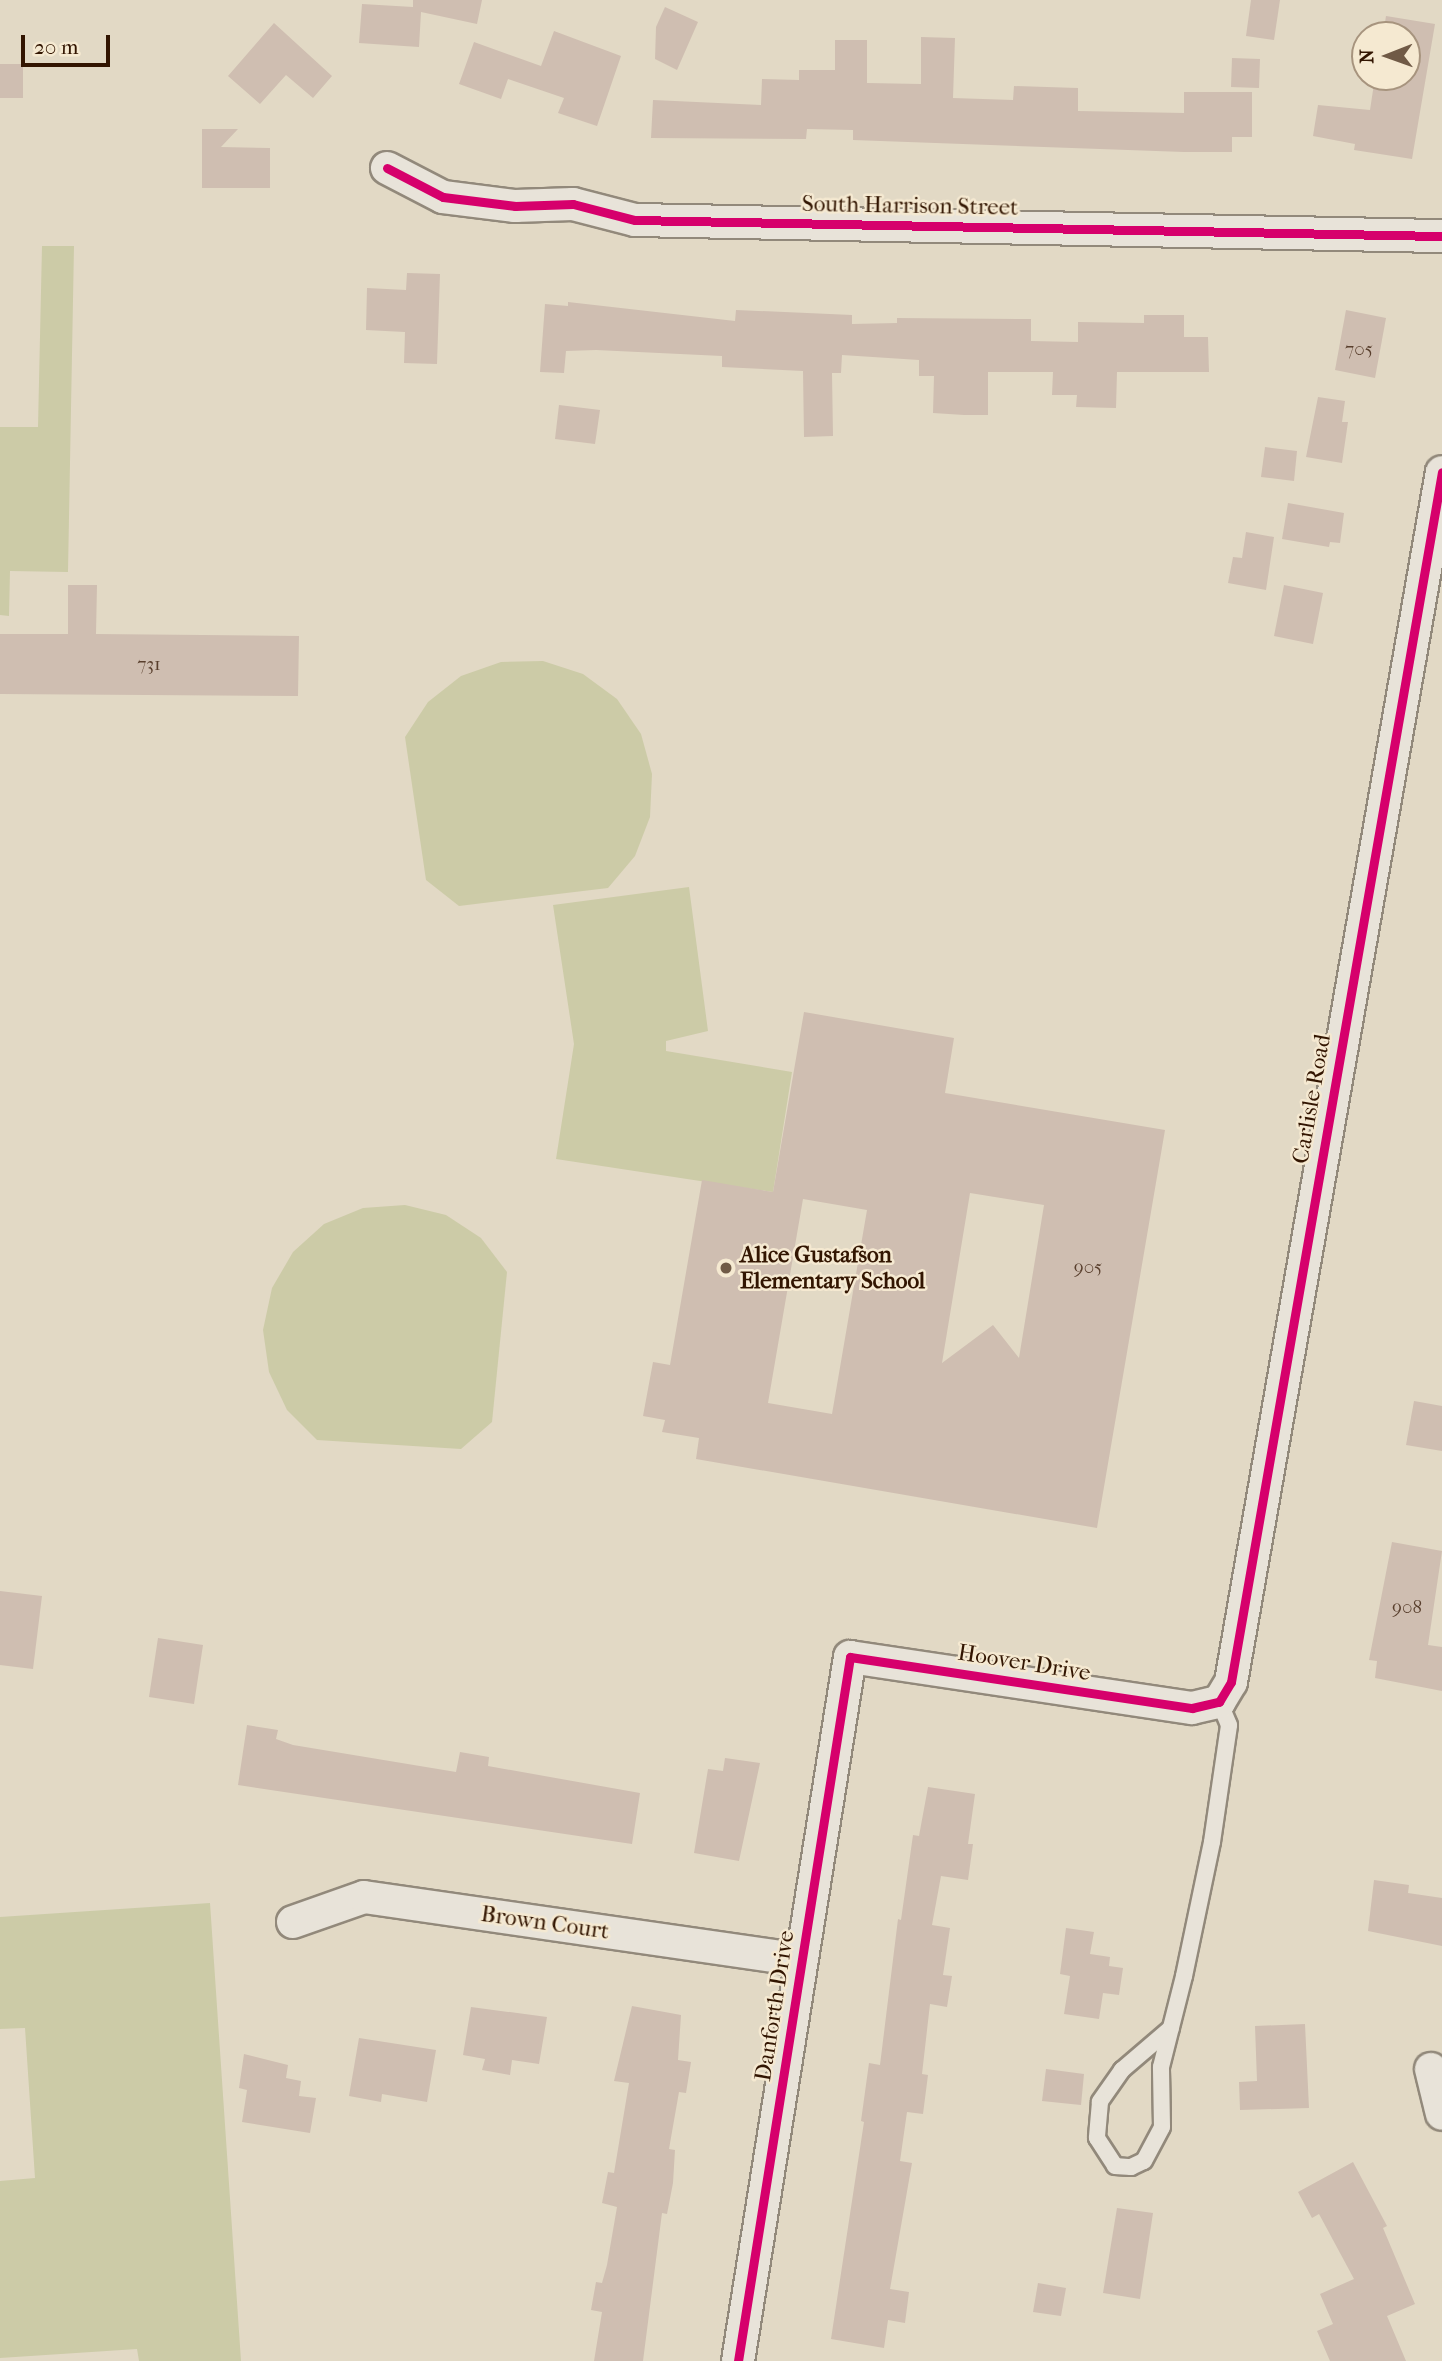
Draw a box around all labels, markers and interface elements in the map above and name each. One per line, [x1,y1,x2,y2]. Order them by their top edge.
scale bar [24,21,114,65]
north arrow [1351,21,1421,91]
text: 20 m [34,35,78,59]
text: N [1356,49,1378,64]
street label: South Harrison Street [802,190,1018,222]
house number: 705 [1345,339,1373,361]
house number: 731 [137,654,161,676]
street label: Carlisle Road [1287,1032,1337,1166]
place label: Alice Gustafson Elementary School [740,1241,925,1295]
house number: 905 [1074,1257,1102,1279]
marker: Alice Gustafson Elementary School [718,1260,734,1276]
house number: 908 [1392,1597,1422,1619]
street label: Hoover Drive [956,1639,1092,1687]
street label: Brown Court [479,1900,611,1946]
street label: Danforth Drive [749,1929,801,2083]

